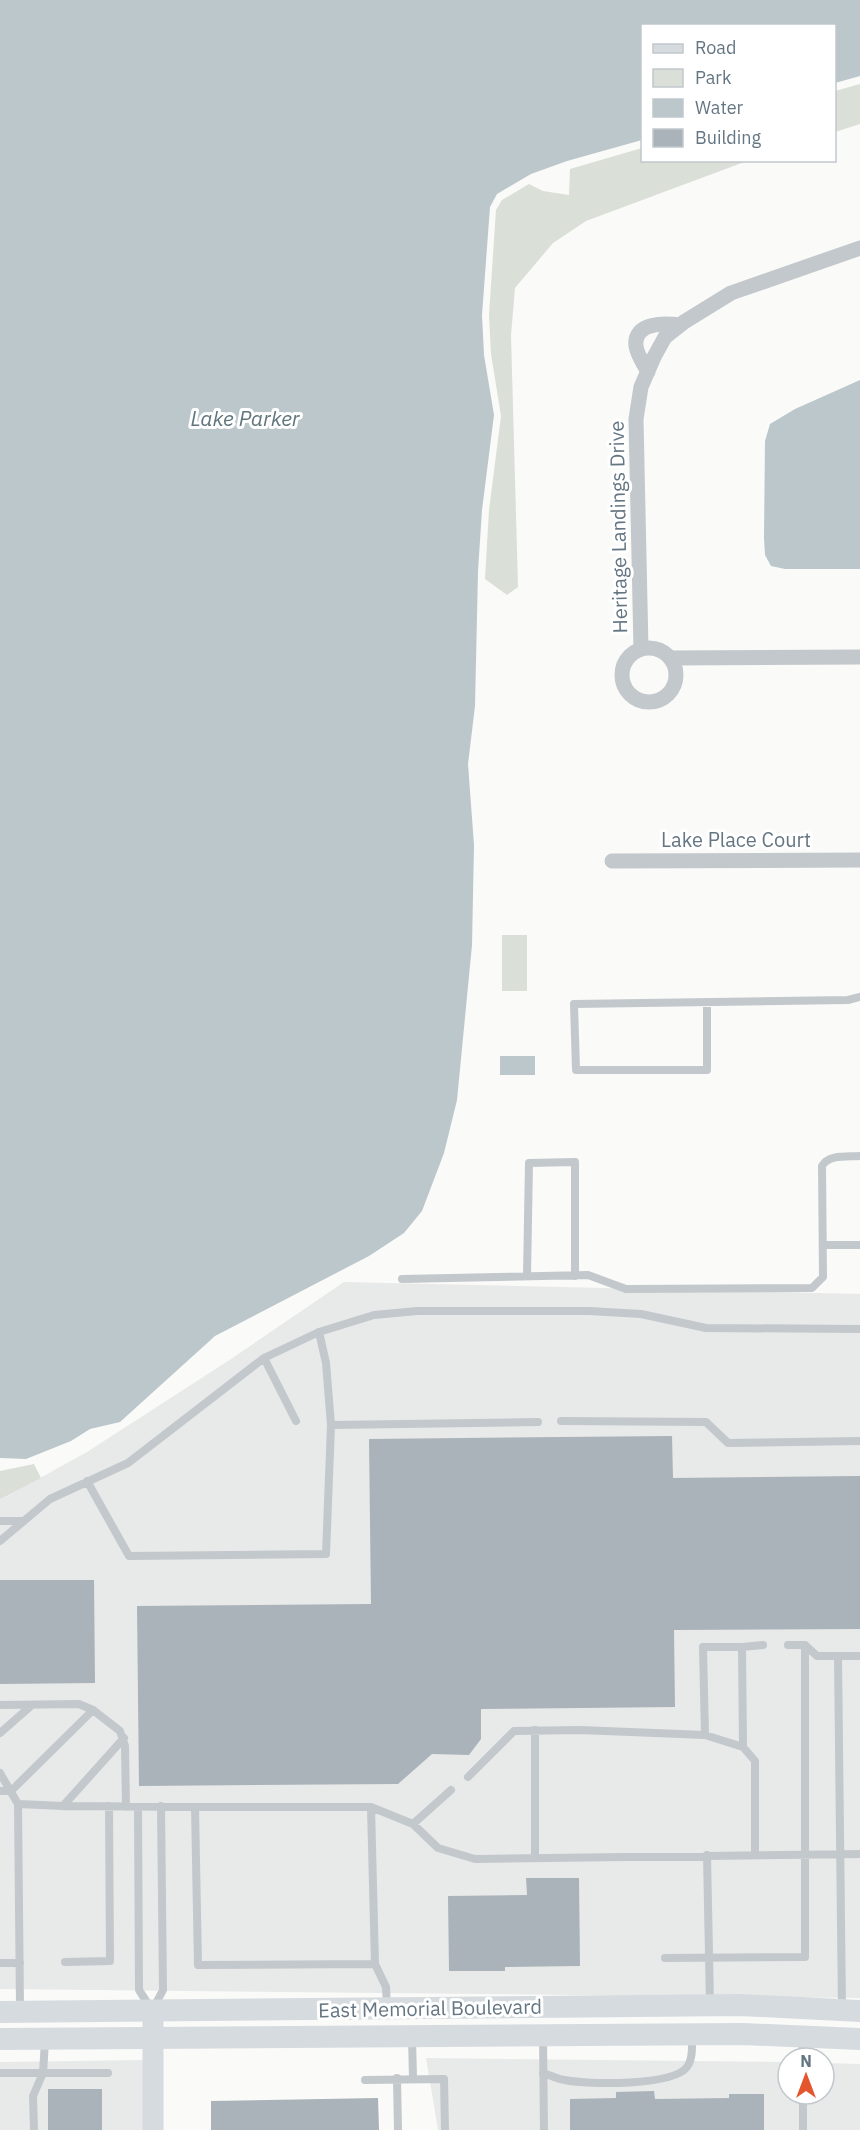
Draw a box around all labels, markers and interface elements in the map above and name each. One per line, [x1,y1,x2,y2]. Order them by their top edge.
legend [641,24,836,162]
text: Road [695,36,736,59]
text: Park [695,66,732,89]
text: Water [695,96,744,119]
text: Building [695,126,762,149]
water label: Lake Parker [190,404,301,432]
street label: Heritage Landings Drive [603,420,633,634]
street label: Lake Place Court [661,826,811,853]
street label: East Memorial Boulevard [318,1993,542,2023]
north arrow [776,2046,836,2106]
text: N [800,2051,812,2071]

